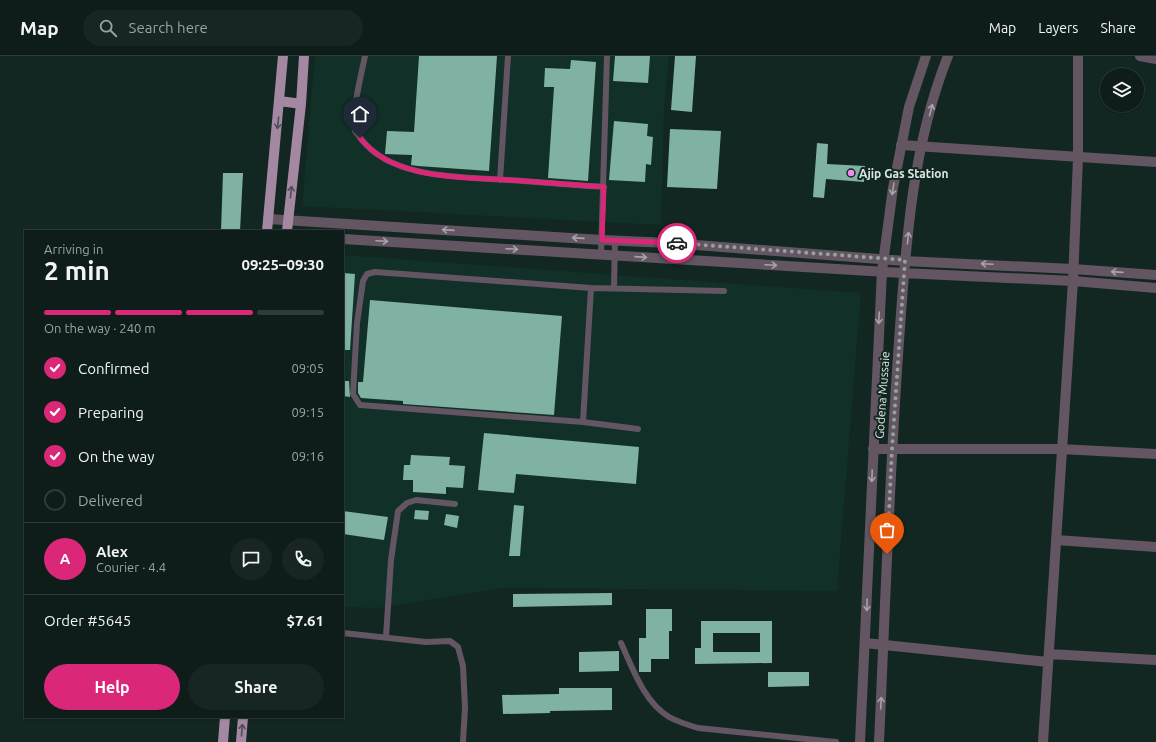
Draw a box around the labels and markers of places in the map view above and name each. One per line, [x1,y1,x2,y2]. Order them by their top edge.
pin [343,97,377,138]
place label: Ajip Gas Station [859,167,949,180]
marker: Ajip Gas Station [846,168,856,178]
pin [870,513,904,554]

